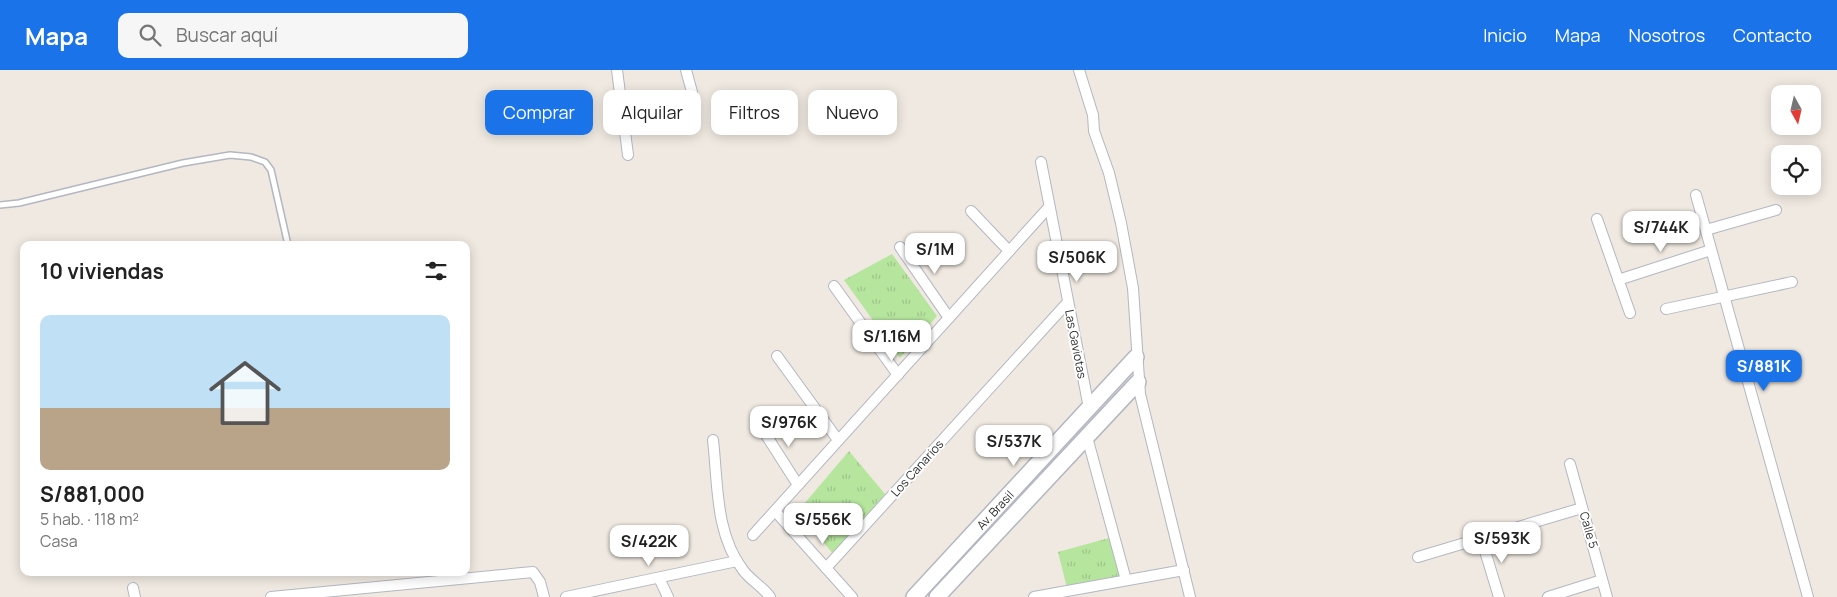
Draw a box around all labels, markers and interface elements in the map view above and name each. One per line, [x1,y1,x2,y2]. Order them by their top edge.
search box [118,13,468,58]
text: Mapa [25,19,88,52]
icon: search [136,21,164,49]
text: Buscar aquí [176,22,278,48]
text: Inicio [1483,23,1527,47]
text: Mapa [1555,23,1601,47]
text: Nosotros [1629,23,1705,47]
text: Contacto [1733,23,1812,47]
north arrow [1771,85,1821,135]
map controls [1771,85,1821,195]
chip: Comprar [485,90,593,135]
chip: Alquilar [603,90,701,135]
chip: Filtros [711,90,798,135]
chip: Nuevo [808,90,897,135]
button: locate [1771,145,1821,195]
pin: S/744K [1620,210,1702,253]
text: S/744K [1634,216,1688,238]
pin: S/1M [905,232,965,275]
text: S/1M [916,238,954,260]
pin: S/506K [1036,240,1118,283]
text: S/506K [1048,246,1106,268]
text: 10 viviendas [40,257,164,285]
icon: filters [422,257,450,285]
street label: Las Gaviotas [1061,308,1091,380]
pin: S/1.16M [846,320,938,362]
text: S/1.16M [863,325,921,347]
icon: home [200,348,290,438]
pin: S/881K [1723,350,1805,392]
text: S/881K [1737,355,1791,377]
pin: S/976K [748,406,830,448]
text: S/976K [761,411,817,433]
pin: S/537K [973,424,1055,467]
text: S/537K [986,430,1042,452]
street label: Los Canarios [887,436,947,500]
text: S/881,000 [40,480,145,508]
street label: Av. Brasil [972,486,1017,533]
pin: S/556K [782,502,864,545]
text: 5 hab. · 118 m² [40,508,139,530]
text: S/556K [795,508,851,530]
street label: Calle 5 [1576,510,1602,550]
pin: S/593K [1461,522,1543,564]
pin: S/422K [608,524,690,567]
text: S/593K [1474,527,1530,549]
text: Casa [40,530,78,552]
text: S/422K [621,530,677,552]

